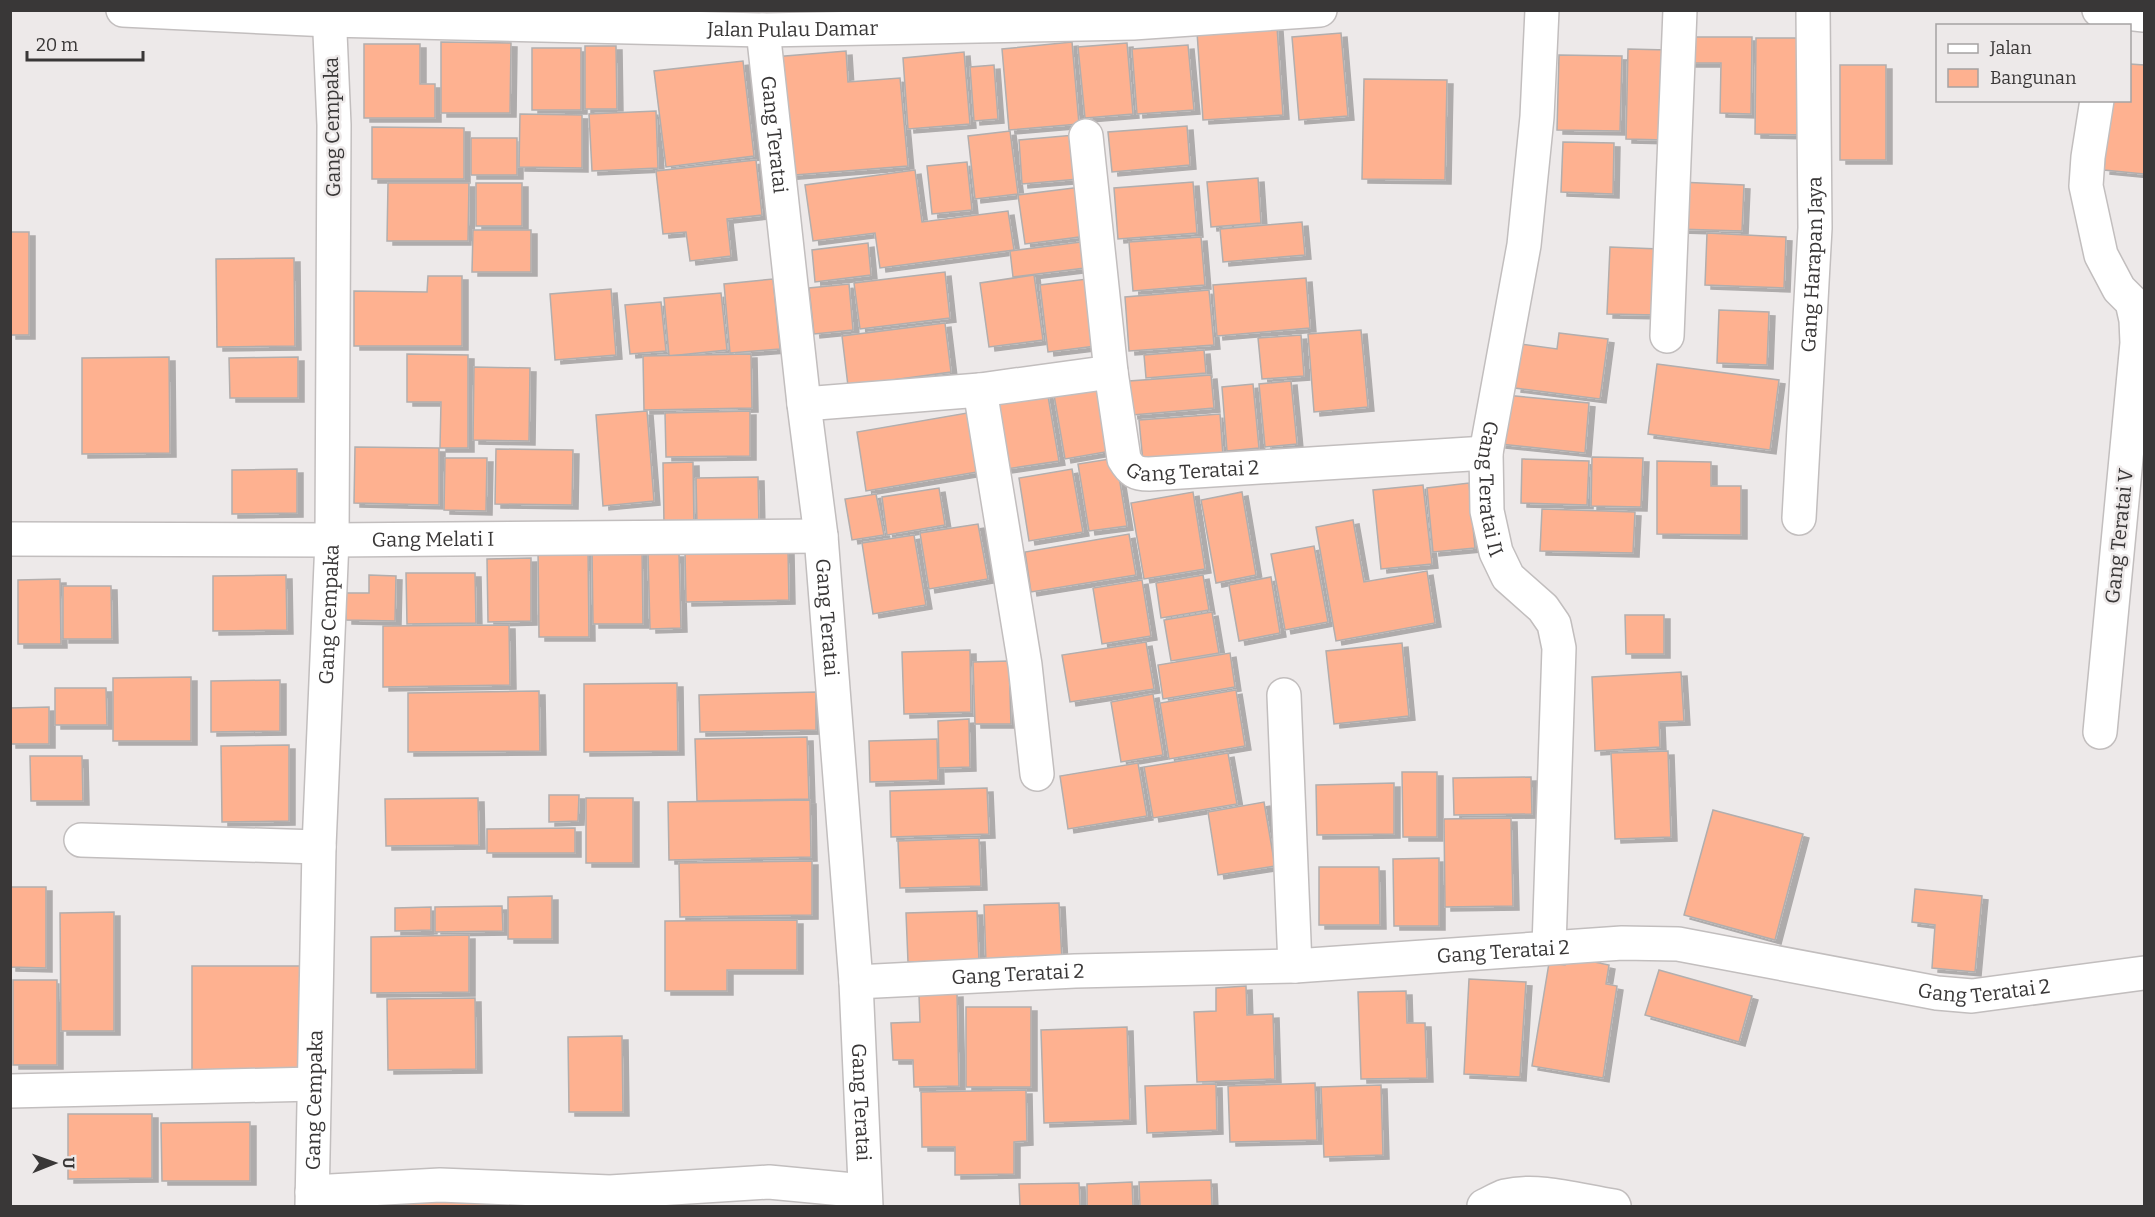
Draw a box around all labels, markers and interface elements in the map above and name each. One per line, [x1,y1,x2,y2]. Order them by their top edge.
street label: Jalan Pulau Damar [706,16,878,42]
scale bar [27,24,142,62]
legend [1936,24,2131,102]
text: 20 m [36,34,78,56]
text: Jalan [1989,37,2032,59]
street label: Gang Cempaka [319,57,345,197]
text: Bangunan [1990,67,2077,89]
street label: Gang Teratai [756,74,793,194]
street label: Gang Harapan Jaya [1796,176,1827,353]
street label: Gang Teratai II [1473,419,1509,561]
street label: Gang Teratai 2 [1121,455,1260,486]
street label: Gang Teratai V [2100,467,2138,605]
street label: Gang Melati I [372,527,494,552]
street label: Gang Cempaka [314,544,344,685]
street label: Gang Teratai [811,558,844,677]
street label: Gang Teratai 2 [1436,935,1570,968]
street label: Gang Teratai 2 [951,959,1084,989]
street label: Gang Teratai 2 [1916,974,2052,1008]
street label: Gang Cempaka [301,1030,327,1170]
street label: Gang Teratai [847,1043,876,1162]
north arrow [24,1133,84,1193]
text: U [59,1157,78,1169]

